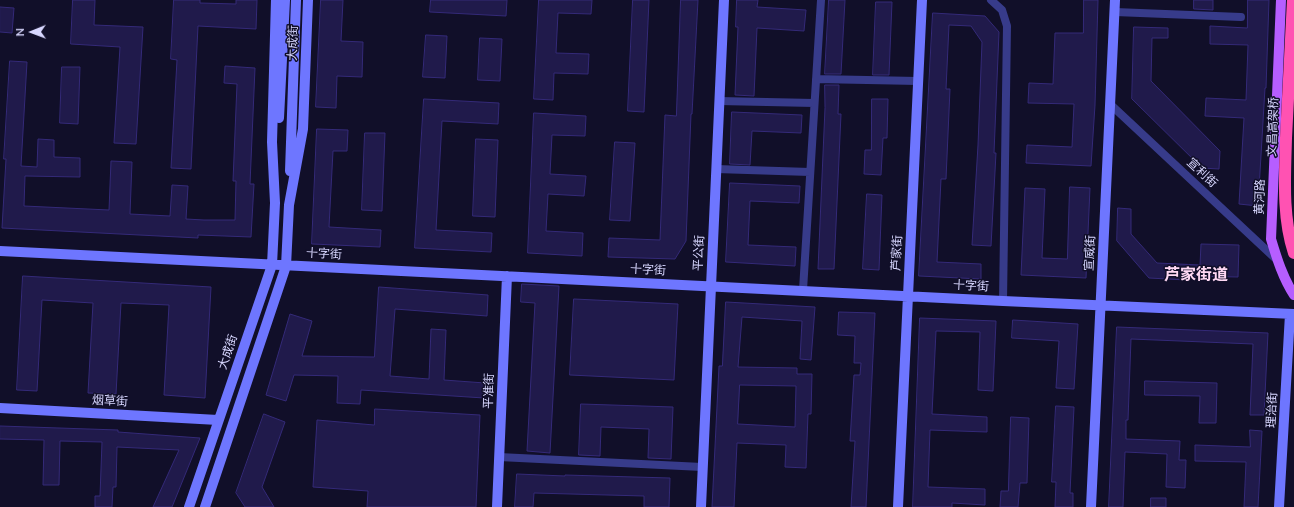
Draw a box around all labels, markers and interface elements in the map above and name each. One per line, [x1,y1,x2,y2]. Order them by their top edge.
north arrow [12,12,52,52]
street label: 大成街 [285,25,301,61]
text: N [13,28,27,36]
street label: 文昌高架桥 [1265,97,1281,157]
street label: 宣利街 [1184,155,1220,191]
street label: 黄河路 [1252,179,1268,215]
street label: 平公街 [691,235,707,271]
street label: 芦家街 [889,235,905,271]
street label: 宣威街 [1082,235,1098,271]
street label: 十字街 [306,246,342,262]
street label: 十字街 [630,262,666,278]
district label: 芦家街道 [1164,265,1228,285]
street label: 十字街 [953,278,989,294]
street label: 大成街 [215,333,241,371]
street label: 平准街 [481,373,497,409]
street label: 理治街 [1264,392,1280,428]
street label: 烟草街 [92,393,128,409]

